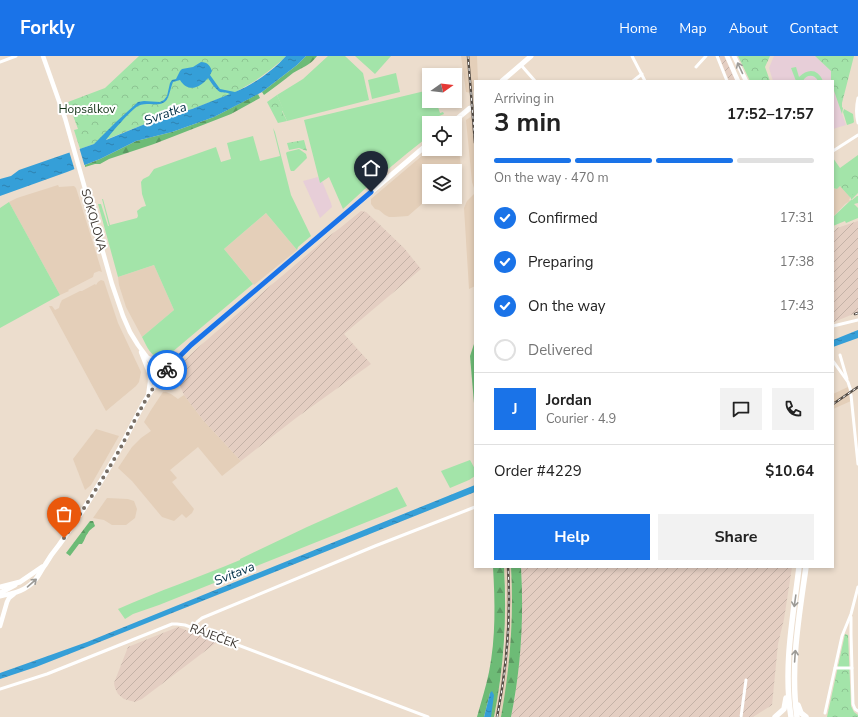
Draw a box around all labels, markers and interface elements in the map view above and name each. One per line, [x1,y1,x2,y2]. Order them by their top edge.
text: Forkly [20,15,75,41]
text: Home [619,19,657,38]
text: Map [679,19,707,38]
text: About [729,19,768,38]
text: Contact [790,19,838,38]
one-way arrow [736,63,743,75]
north arrow [422,68,462,108]
map controls [422,68,462,204]
text: Arriving in [494,90,554,108]
water label: Svratka [142,98,189,130]
park label: Hopsálkov [58,101,116,117]
text: 17:52–17:57 [727,104,814,124]
text: 3 min [494,105,561,140]
button: locate [422,116,462,156]
pin [354,151,388,192]
icon: home [360,157,382,179]
button: layers [422,164,462,204]
text: On the way · 470 m [494,169,609,187]
street label: SOKOLOVA [77,187,111,253]
icon: check [494,207,516,229]
text: Confirmed [528,208,598,228]
text: 17:31 [780,209,814,227]
icon: check [494,251,516,273]
text: Preparing [528,252,593,272]
text: 17:38 [780,253,814,271]
icon: check [494,295,516,317]
text: On the way [528,296,606,316]
text: 17:43 [780,297,814,315]
text: Delivered [528,340,593,360]
courier [147,350,187,390]
icon: bike [156,359,178,381]
button: chat [720,388,762,430]
button: phone [772,388,814,430]
text: Jordan [546,390,592,410]
text: J [512,399,518,419]
text: Courier · 4.9 [546,410,616,428]
text: Order #4229 [494,461,582,481]
text: $10.64 [765,461,814,481]
pin [47,497,81,538]
icon: bag [53,503,75,525]
button: Help [494,514,650,560]
button: Share [658,514,814,560]
water label: Svitava [211,558,258,590]
one-way arrow [26,578,37,587]
one-way arrow [791,594,799,607]
street label: RÁJEČEK [188,620,241,652]
one-way arrow [792,650,799,663]

